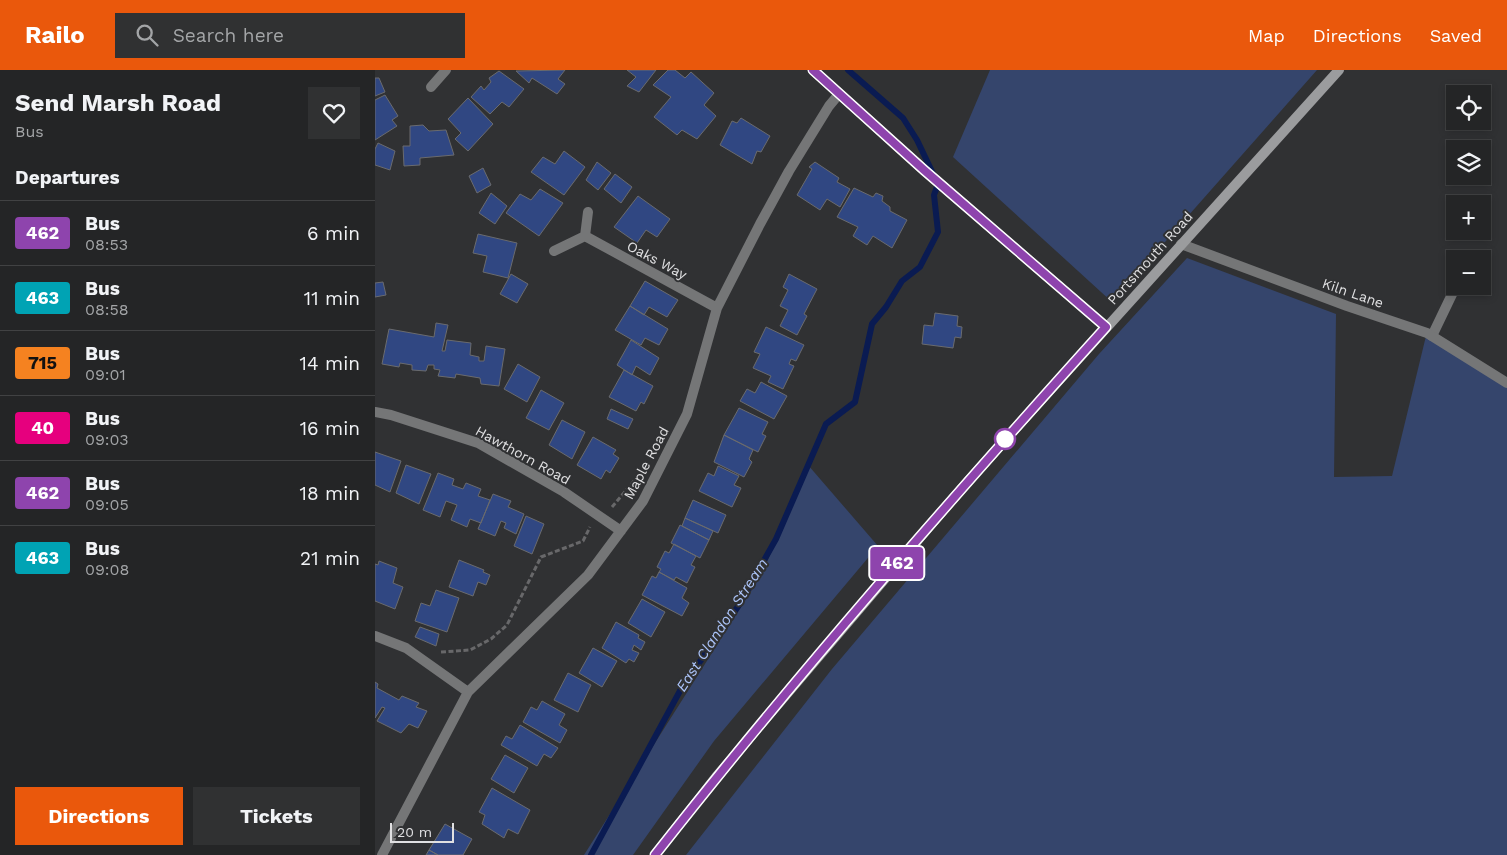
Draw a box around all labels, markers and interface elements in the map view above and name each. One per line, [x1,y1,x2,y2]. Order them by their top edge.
search box [115,13,465,58]
text: Railo [25,21,85,49]
icon: search [133,21,161,49]
text: Search here [173,24,284,47]
text: Map [1248,25,1285,46]
text: Directions [1313,25,1402,46]
text: Saved [1430,25,1482,46]
map controls [1446,85,1491,295]
button: locate [1446,85,1491,130]
button: heart [308,87,360,139]
text: Send Marsh Road [15,89,221,117]
text: Bus [15,122,44,141]
button: layers [1446,140,1491,185]
text: Departures [15,166,120,189]
button: + [1446,195,1491,240]
street label: Portsmouth Road [1104,208,1196,308]
text: Bus [85,212,120,235]
text: 462 [26,222,59,243]
text: 6 min [307,222,360,245]
text: 08:53 [85,235,128,254]
street label: Oaks Way [624,238,690,283]
button: − [1446,250,1491,295]
street label: Kiln Lane [1320,275,1386,311]
text: Bus [85,277,120,300]
text: 463 [26,287,59,308]
text: 11 min [304,287,360,310]
text: 08:58 [85,300,129,319]
text: Bus [85,342,120,365]
text: 715 [28,352,57,373]
text: 14 min [300,352,360,375]
text: 09:01 [85,365,126,384]
text: Bus [85,407,120,430]
text: 40 [31,417,54,438]
text: 16 min [300,417,360,440]
street label: Hawthorn Road [473,422,573,488]
street label: Maple Road [620,424,672,502]
unlabelled marker [994,428,1016,450]
text: 09:03 [85,430,129,449]
text: Bus [85,472,120,495]
text: 462 [26,482,59,503]
text: 18 min [299,482,360,505]
text: 09:05 [85,495,129,514]
text: Bus [85,537,120,560]
text: 463 [26,547,59,568]
text: 21 min [300,547,360,570]
line badge: 462 [868,547,926,579]
text: 462 [880,552,914,573]
water label: East Clandon Stream [672,555,772,695]
text: 09:08 [85,560,129,579]
button: Directions [15,787,183,845]
button: Tickets [193,787,360,845]
scale bar [390,820,454,843]
text: 20 m [397,824,432,840]

